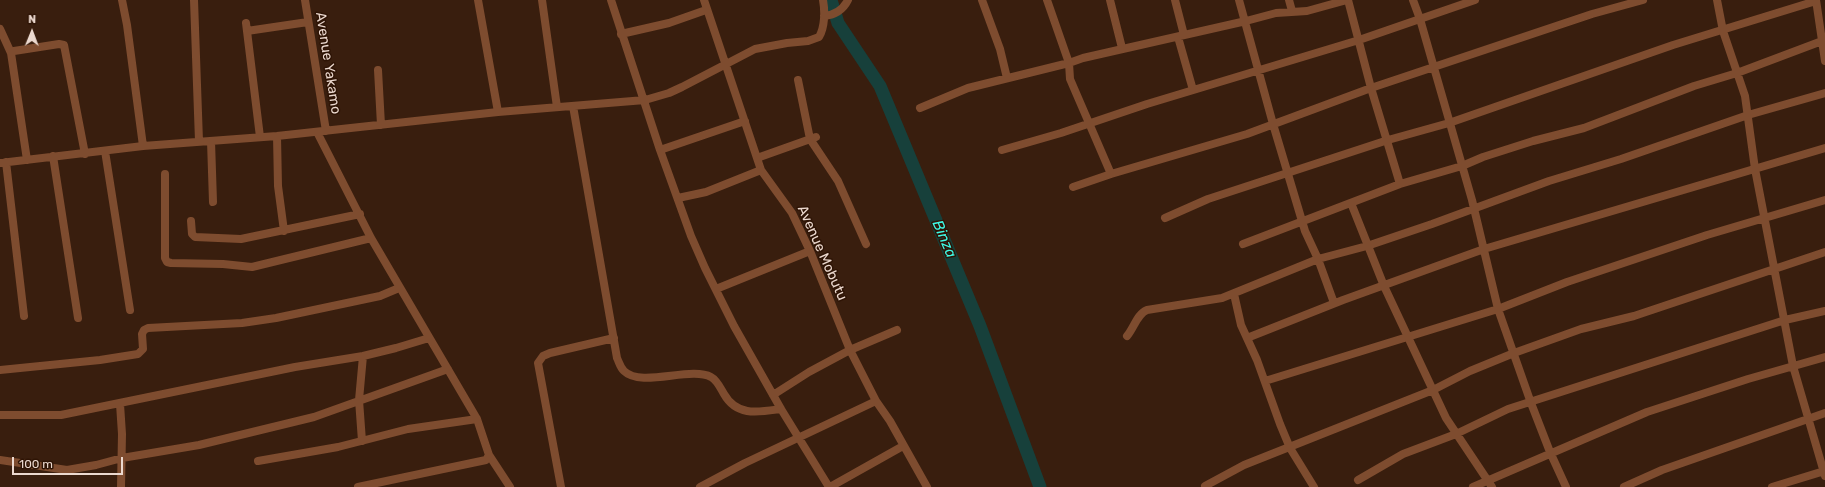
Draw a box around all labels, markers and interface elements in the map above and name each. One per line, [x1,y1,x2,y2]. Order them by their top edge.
street label: Avenue Yakamo [312,11,344,115]
north arrow [12,12,52,52]
text: N [28,13,36,26]
street label: Avenue Mobutu [794,203,850,303]
water label: Binza [928,217,960,261]
scale bar [14,449,125,475]
text: 100 m [19,457,53,471]

